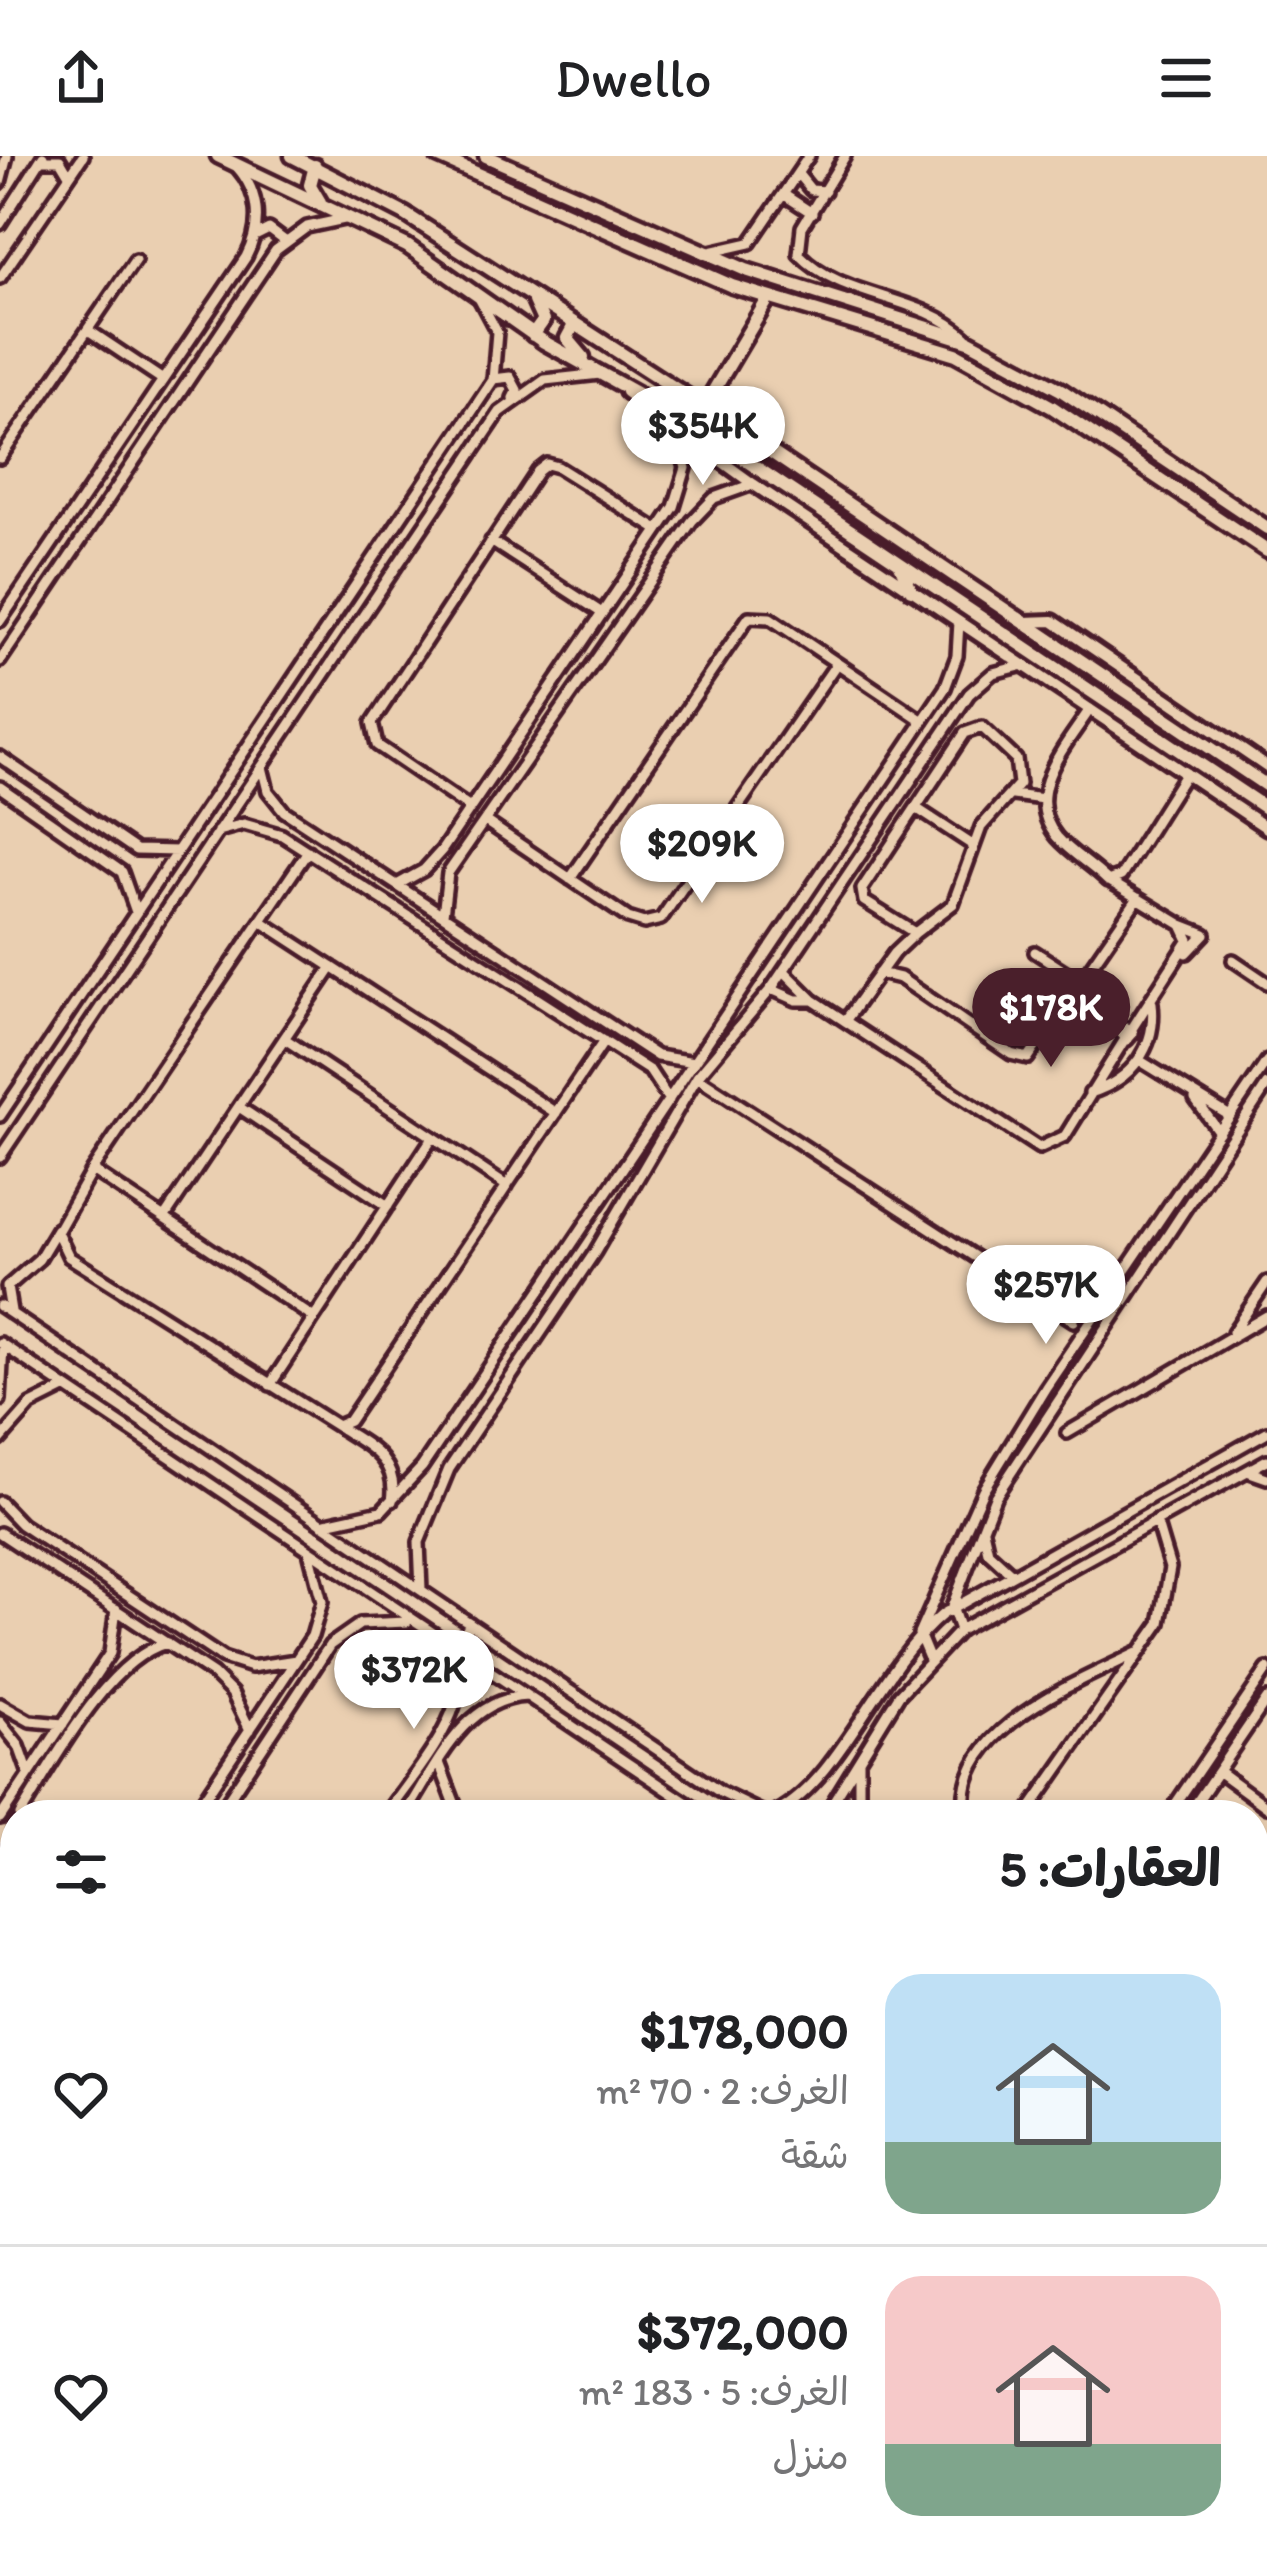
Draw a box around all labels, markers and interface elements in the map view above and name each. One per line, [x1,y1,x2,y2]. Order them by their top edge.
icon: share [48,45,114,111]
icon: menu [1153,45,1219,111]
text: Dwello [555,46,712,111]
pin: $354K [619,386,787,488]
text: $354K [648,401,758,448]
pin: $209K [618,804,786,906]
text: $209K [647,819,757,866]
pin: $178K [967,968,1135,1070]
text: $178K [999,983,1103,1030]
pin: $257K [962,1245,1130,1347]
text: $257K [993,1260,1099,1307]
pin: $372K [330,1630,498,1732]
text: $372K [361,1645,467,1692]
text: العقارات: 5 [999,1838,1221,1899]
icon: filters [48,1839,114,1905]
text: $178,000 [640,2000,849,2061]
icon: home [981,2022,1125,2166]
icon: heart [48,2061,114,2127]
text: الغرف: 2 · 70 m² [596,2067,849,2114]
text: شقة [781,2131,849,2178]
text: $372,000 [637,2301,849,2362]
icon: home [981,2324,1125,2468]
icon: heart [48,2363,114,2429]
text: الغرف: 5 · 183 m² [579,2368,849,2415]
text: منزل [772,2432,849,2479]

